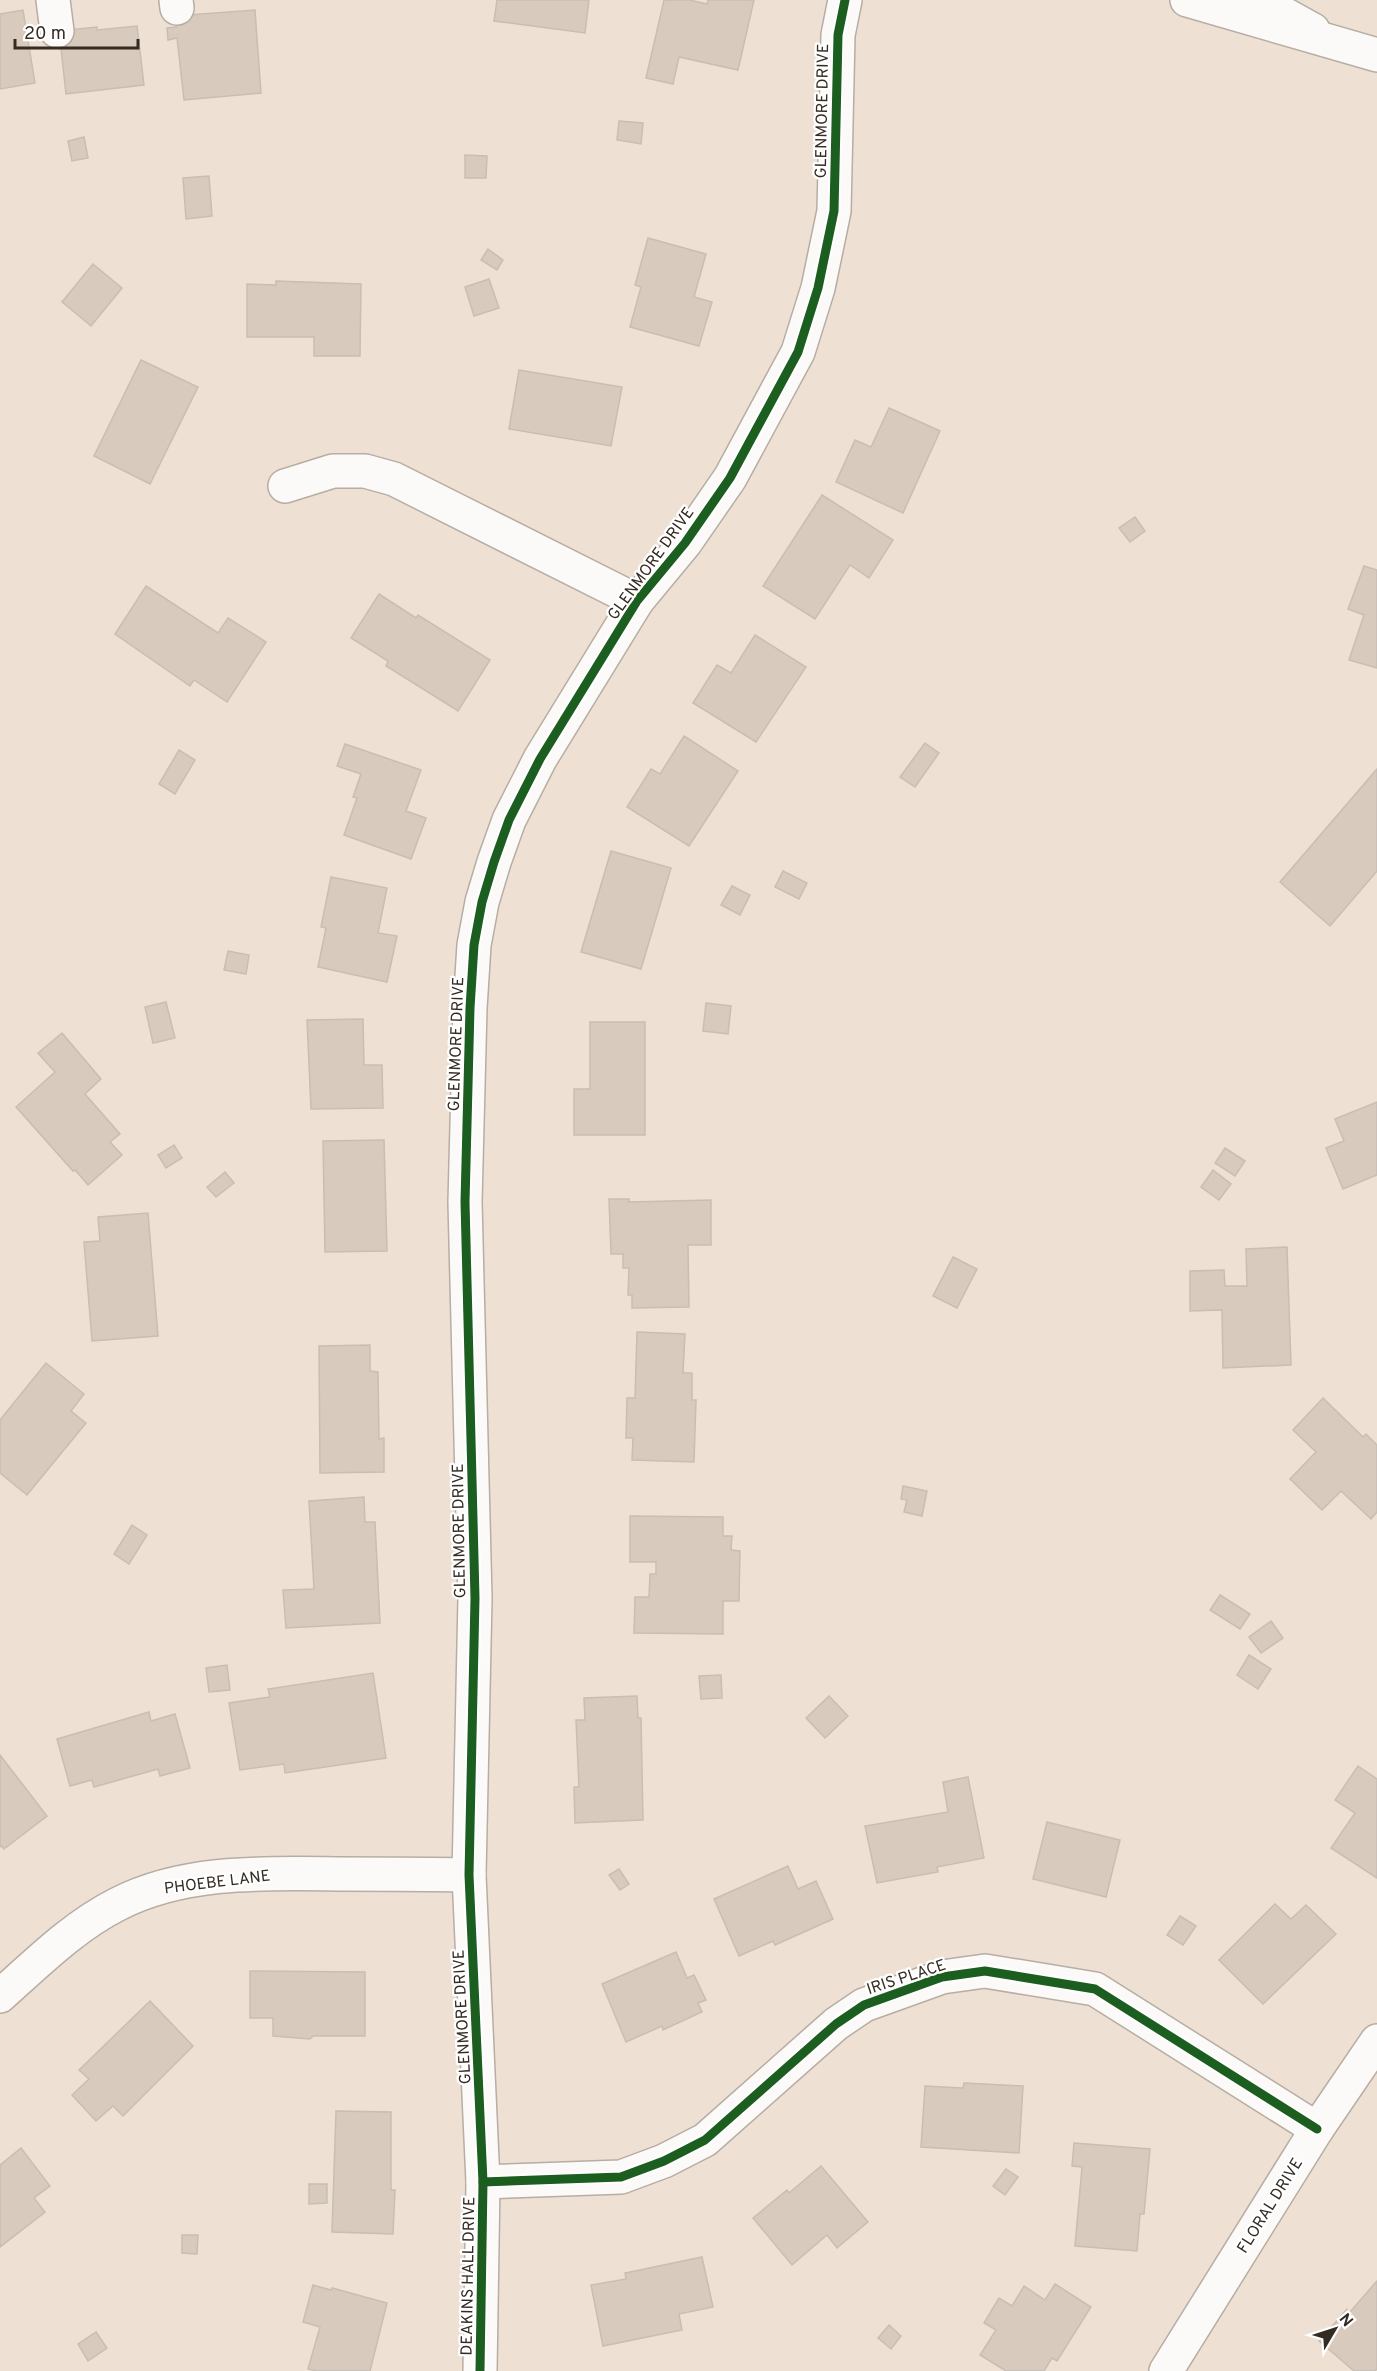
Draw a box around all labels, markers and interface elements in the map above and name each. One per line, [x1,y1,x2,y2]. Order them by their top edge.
scale bar [15,12,138,50]
text: 20 m [24,23,66,46]
street label: GLENMORE DRIVE [812,43,834,179]
street label: GLENMORE DRIVE [604,504,699,625]
street label: GLENMORE DRIVE [445,976,469,1112]
street label: GLENMORE DRIVE [449,1463,471,1599]
street label: PHOEBE LANE [163,1867,271,1899]
street label: GLENMORE DRIVE [449,1949,477,2085]
street label: IRIS PLACE [864,1956,949,2000]
street label: FLORAL DRIVE [1234,2155,1308,2257]
street label: DEAKINS HALL DRIVE [458,2196,480,2356]
north arrow [1305,2299,1365,2359]
text: N [1334,2310,1356,2332]

